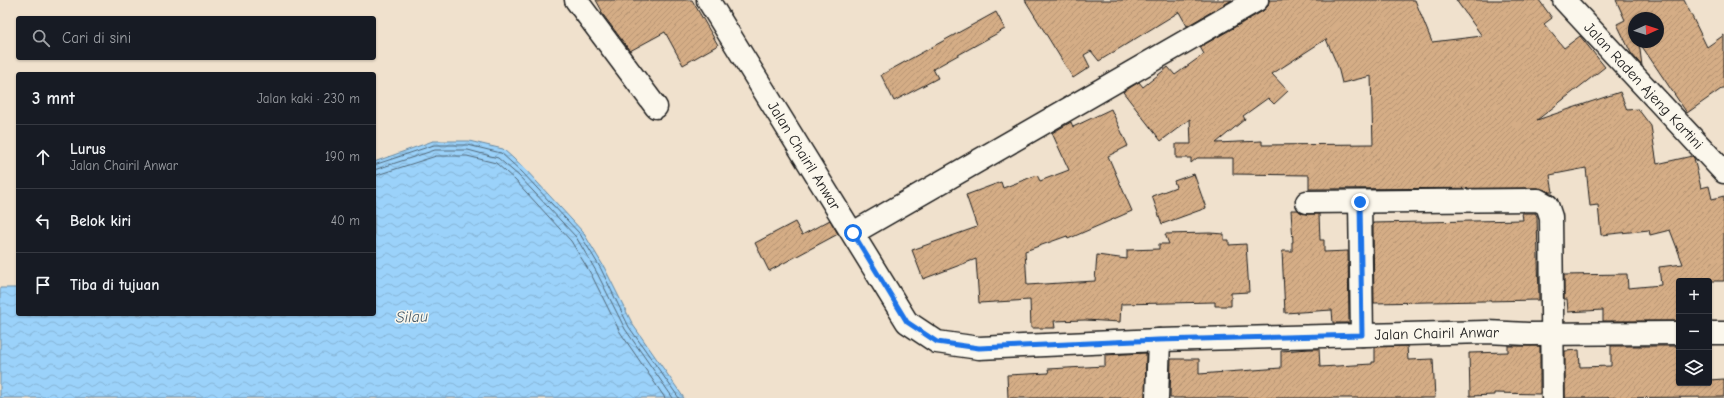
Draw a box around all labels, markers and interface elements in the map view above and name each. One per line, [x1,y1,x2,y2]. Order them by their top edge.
north arrow [1628,12,1664,48]
search box [16,16,376,60]
street label: Jalan Raden Ajeng Kartini [1580,18,1707,153]
icon: search [30,27,52,49]
text: Cari di sini [62,29,131,47]
text: 3 mnt [32,89,75,108]
text: Jalan kaki · 230 m [257,91,360,106]
street label: Jalan Chairil Anwar [764,98,845,213]
text: Lurus [70,140,106,158]
icon: ahead [32,146,54,168]
text: 190 m [325,149,360,164]
text: Jalan Chairil Anwar [70,158,178,173]
route end [1351,193,1369,211]
icon: left [32,210,54,232]
text: Belok kiri [70,212,131,230]
text: 40 m [331,213,360,228]
route start [844,224,862,242]
icon: arrive [32,274,54,296]
text: Tiba di tujuan [70,276,159,294]
map controls [1676,278,1712,386]
button: + [1676,278,1712,314]
water label: Silau [395,307,429,327]
button: − [1676,314,1712,350]
street label: Jalan Chairil Anwar [1374,323,1499,344]
button: layers [1676,350,1712,386]

